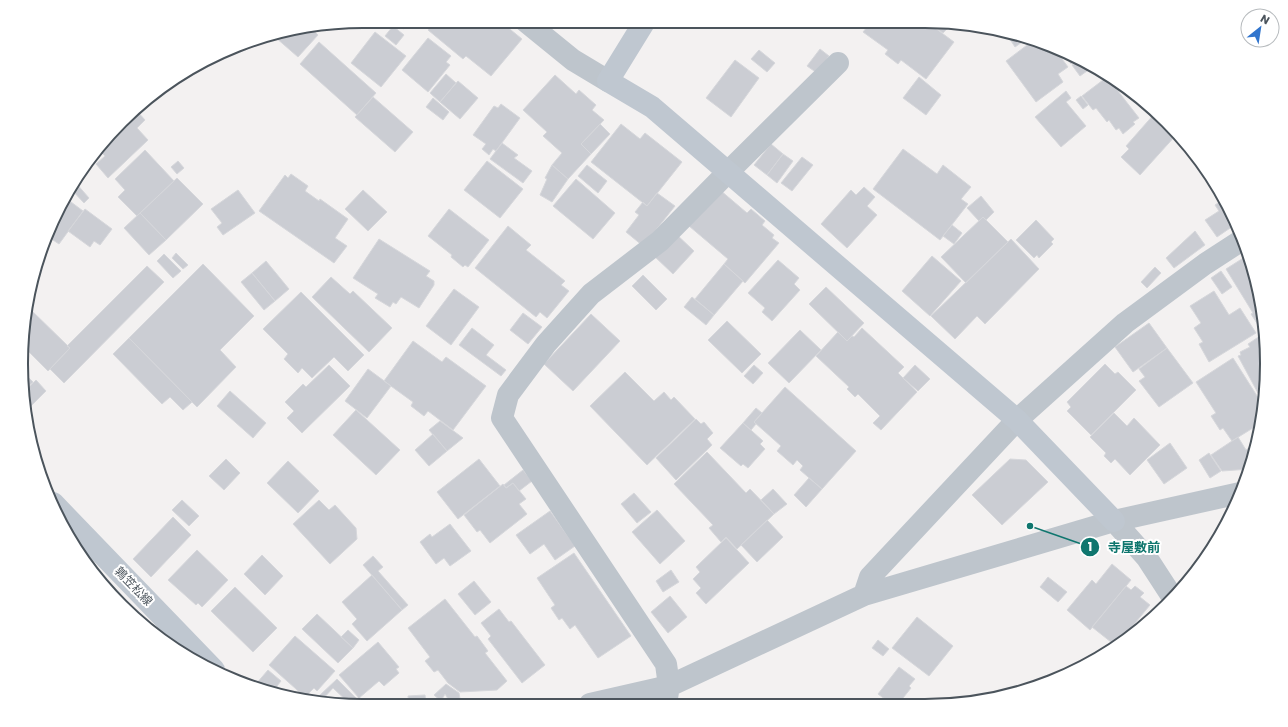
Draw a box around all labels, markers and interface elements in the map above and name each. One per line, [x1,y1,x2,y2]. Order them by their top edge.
north arrow [1240,8,1280,48]
text: N [1257,10,1273,28]
callout: 寺屋敷前 [1080,535,1168,560]
text: 1 [1088,538,1092,555]
text: 寺屋敷前 [1108,538,1160,557]
street label: 鶉笠松線 [111,563,157,609]

